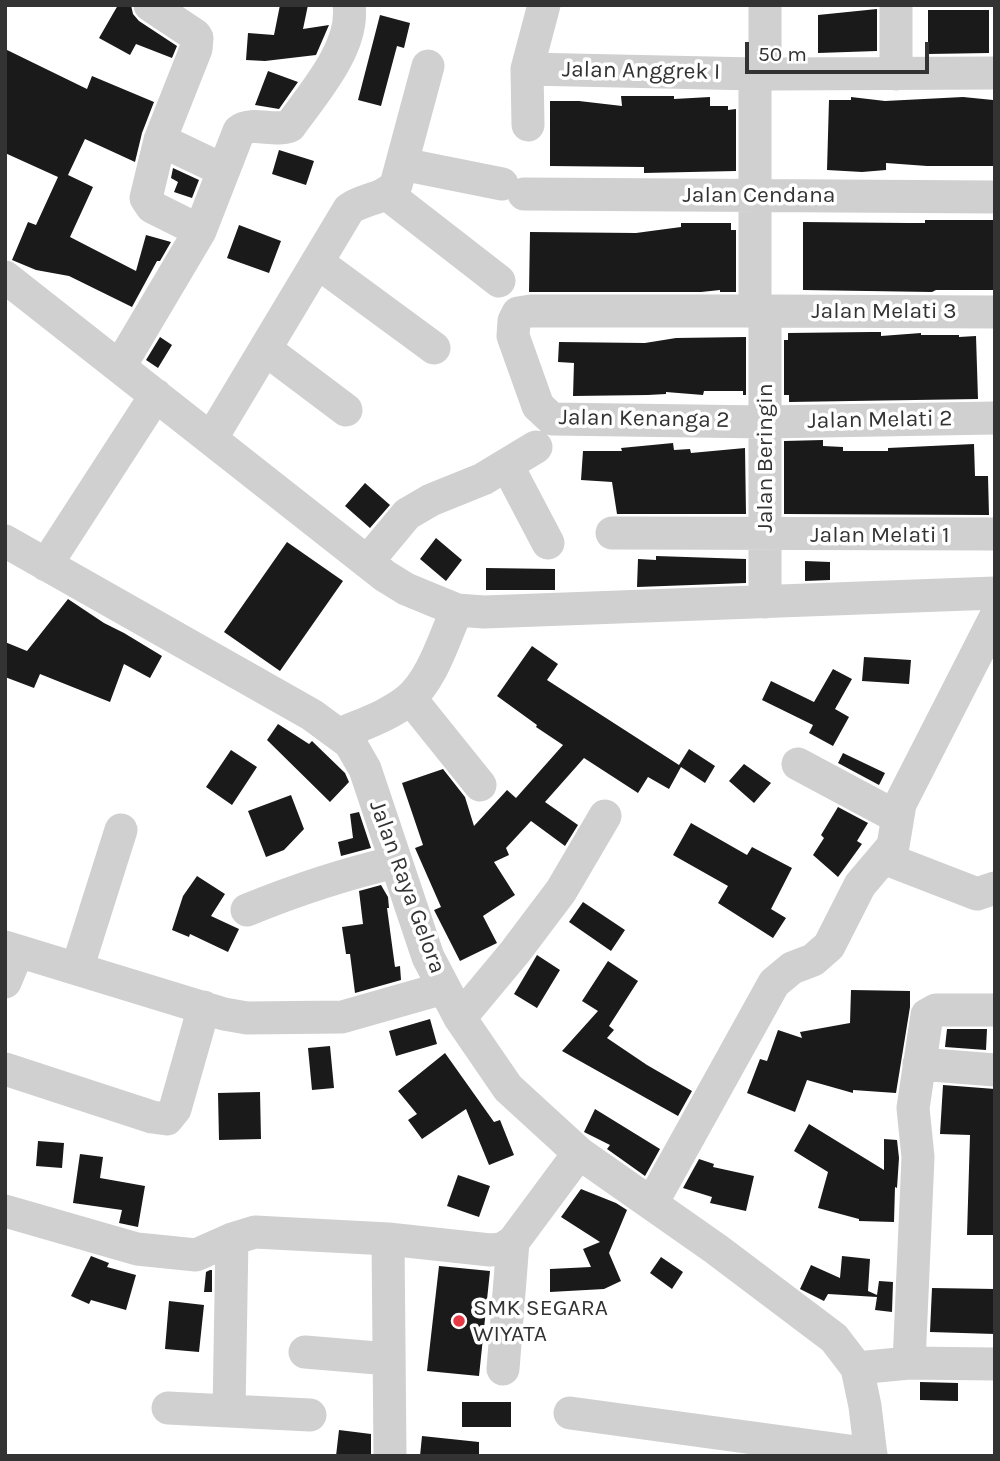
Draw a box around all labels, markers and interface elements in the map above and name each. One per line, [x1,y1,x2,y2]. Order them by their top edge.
scale bar [748,28,932,72]
text: 50 m [758,42,807,66]
street label: Jalan Anggrek I [562,56,720,86]
street label: Jalan Cendana [682,181,836,209]
street label: Jalan Melati 3 [811,297,957,325]
street label: Jalan Beringin [751,383,779,533]
street label: Jalan Kenanga 2 [558,404,730,434]
street label: Jalan Melati 2 [807,405,953,435]
street label: Jalan Melati 1 [810,521,950,549]
street label: Jalan Raya Gelora [363,796,451,978]
place label: SMK SEGARA WIYATA [473,1294,608,1348]
marker: SMK SEGARA WIYATA [451,1313,467,1329]

